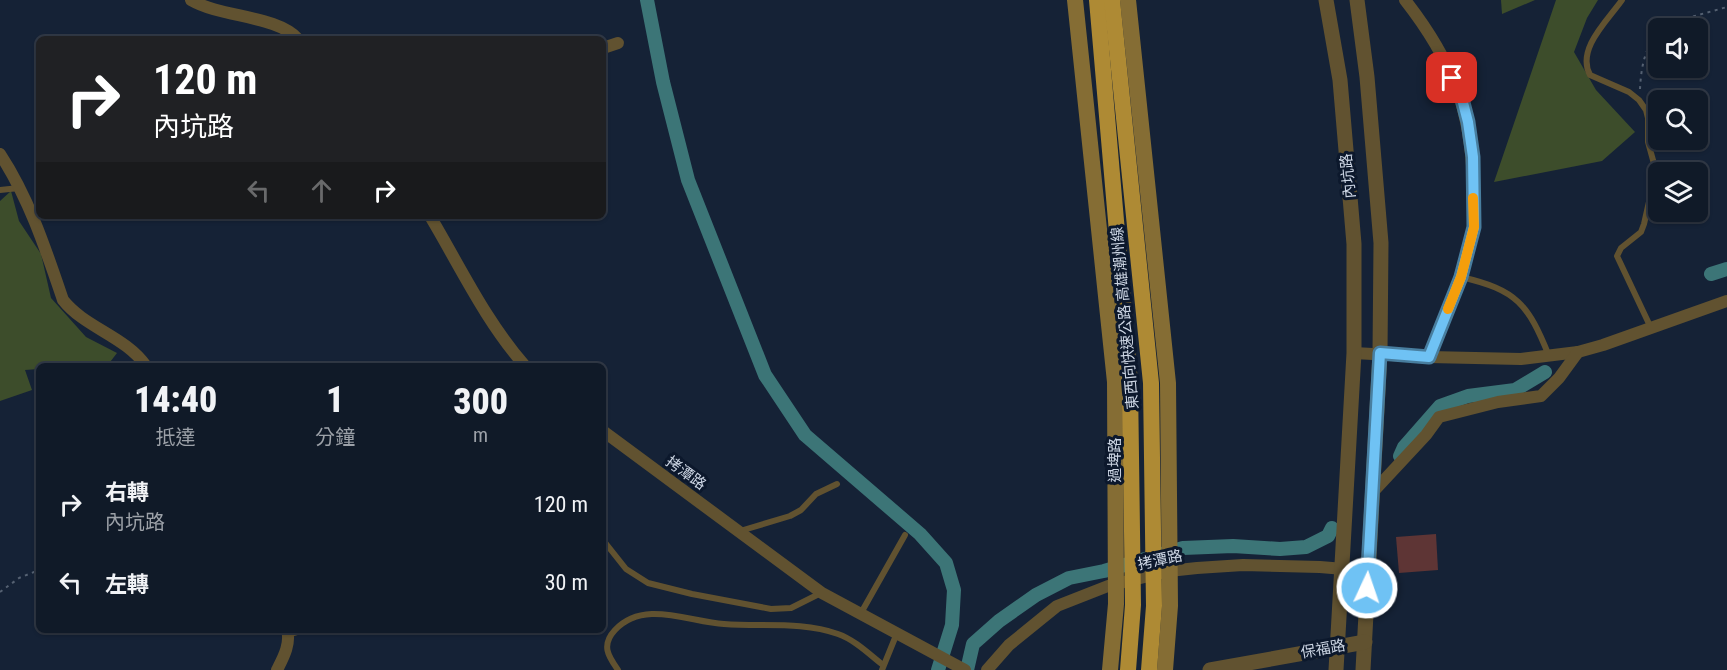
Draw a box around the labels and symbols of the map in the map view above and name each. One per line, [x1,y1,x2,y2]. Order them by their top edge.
pin [1426,52,1477,103]
street label: 內坑路 [1337,153,1359,199]
street label: 東西向快速公路 高雄潮州線 [1108,226,1142,410]
street label: 過埤路 [1106,437,1124,483]
street label: 拷潭路 [663,452,709,494]
street label: 拷潭路 [1136,547,1184,573]
position arrow [1335,556,1399,620]
street label: 保福路 [1299,636,1347,662]

